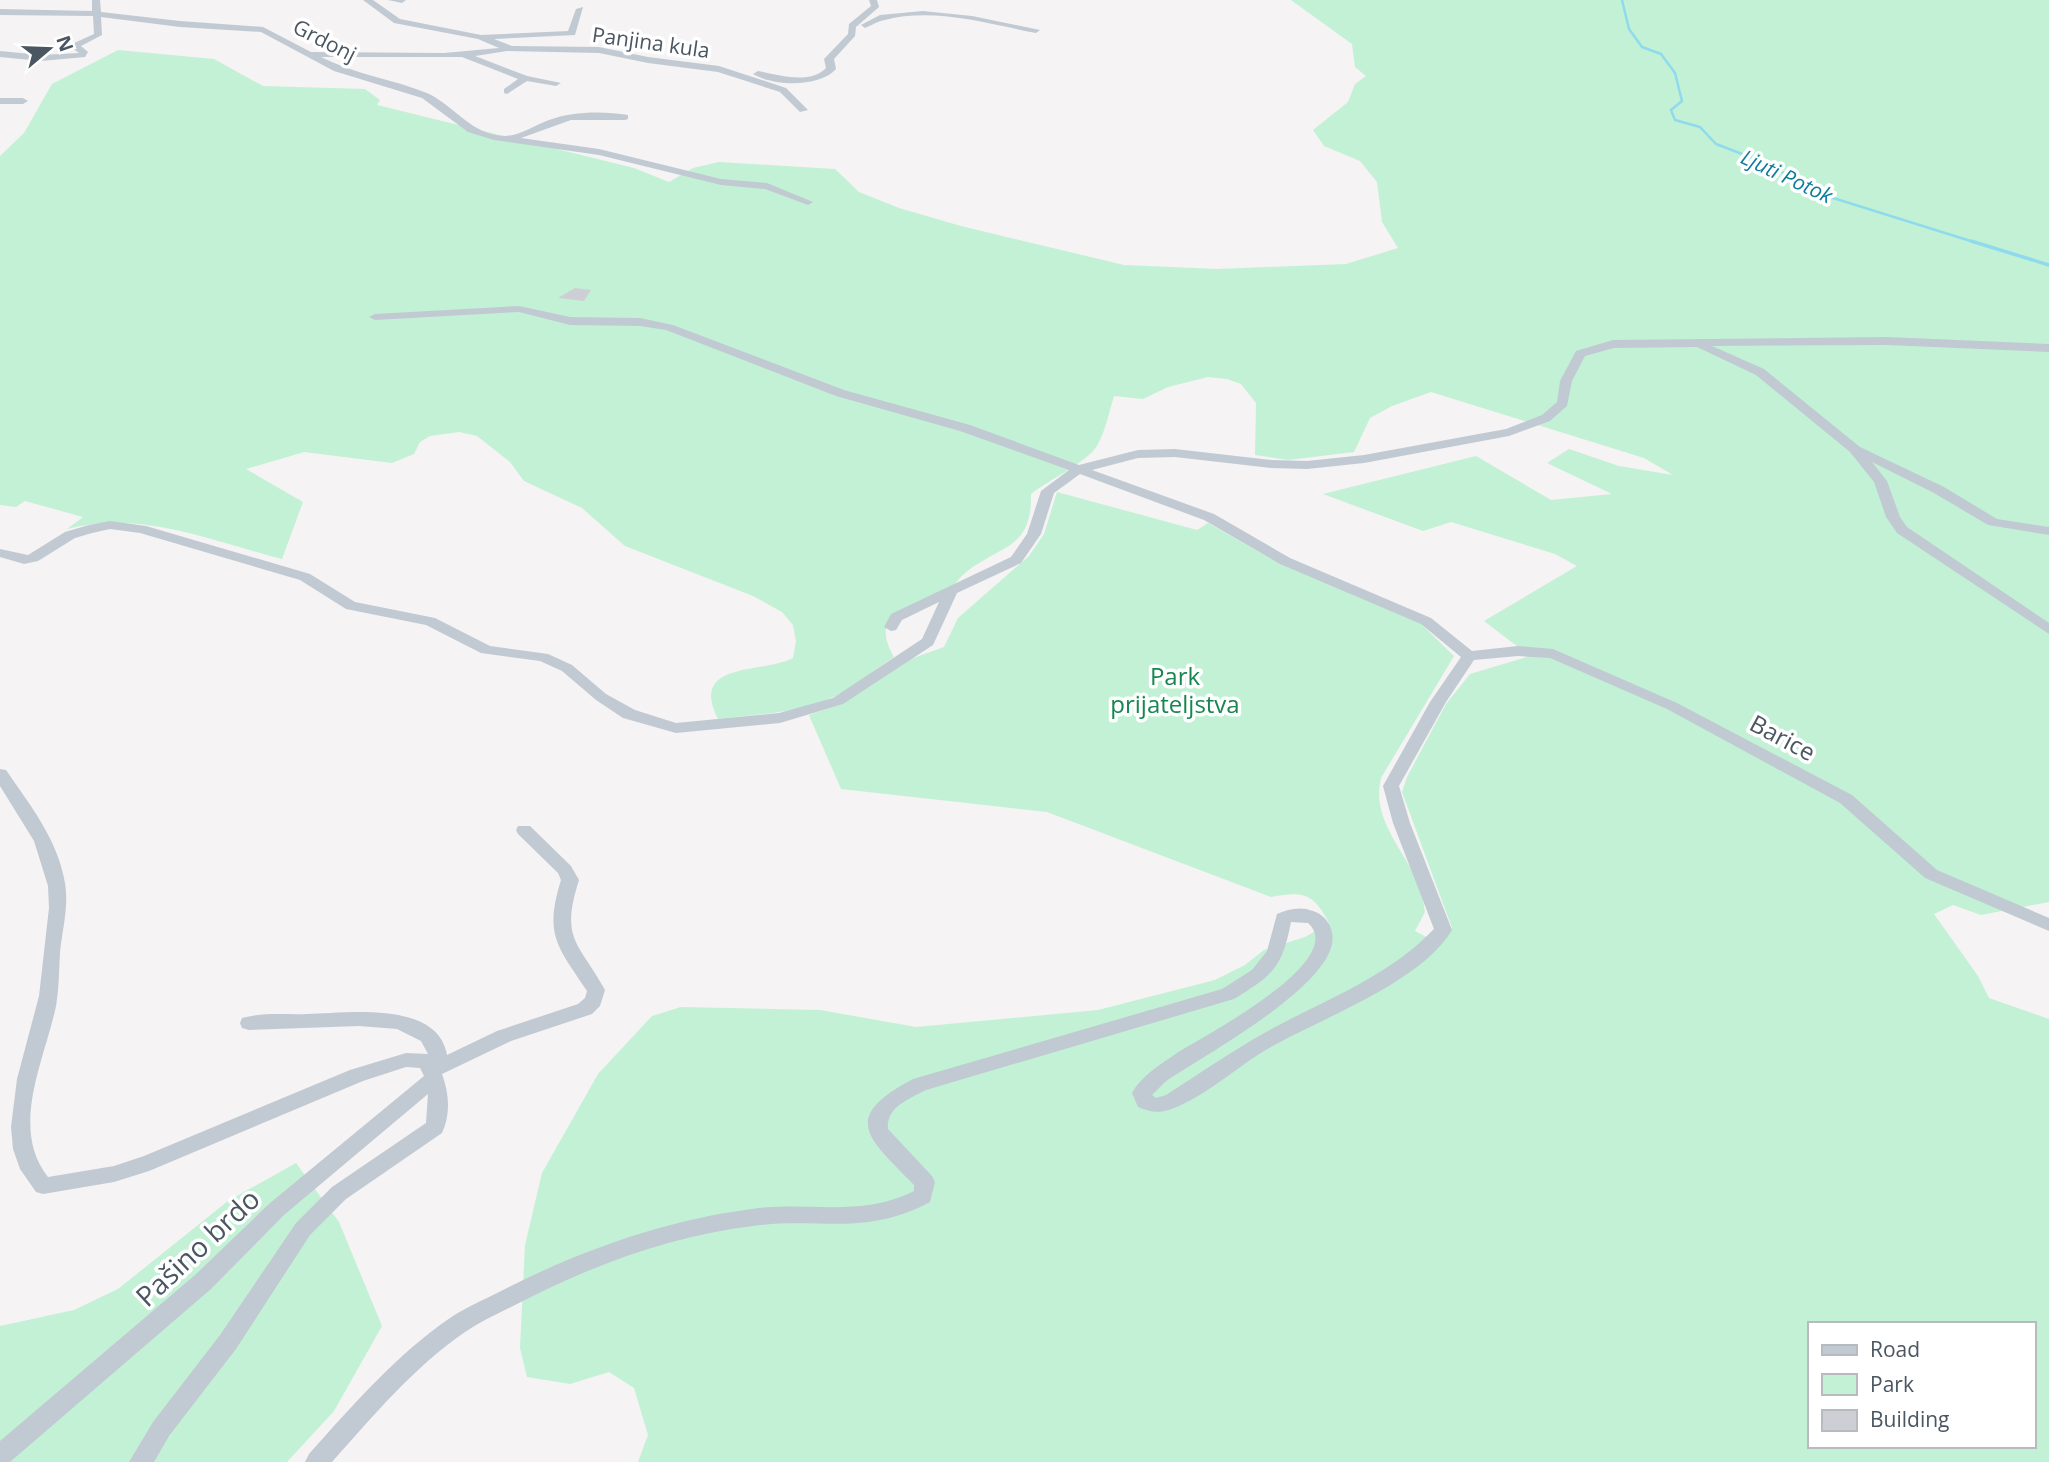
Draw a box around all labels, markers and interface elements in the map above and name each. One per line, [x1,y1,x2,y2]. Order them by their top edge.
street label: Grdonj [289,12,361,68]
north arrow [14,14,84,84]
street label: Panjina kula [590,20,712,64]
text: N [50,32,80,55]
water label: Ljuti Potok [1737,143,1838,210]
park label: Park prijateljstva [1110,659,1240,720]
street label: Barice [1744,706,1822,768]
street label: Pašino brdo [127,1180,267,1314]
legend [1808,1322,2035,1448]
text: Road [1870,1335,1920,1363]
text: Park [1870,1370,1914,1398]
text: Building [1870,1405,1949,1433]

